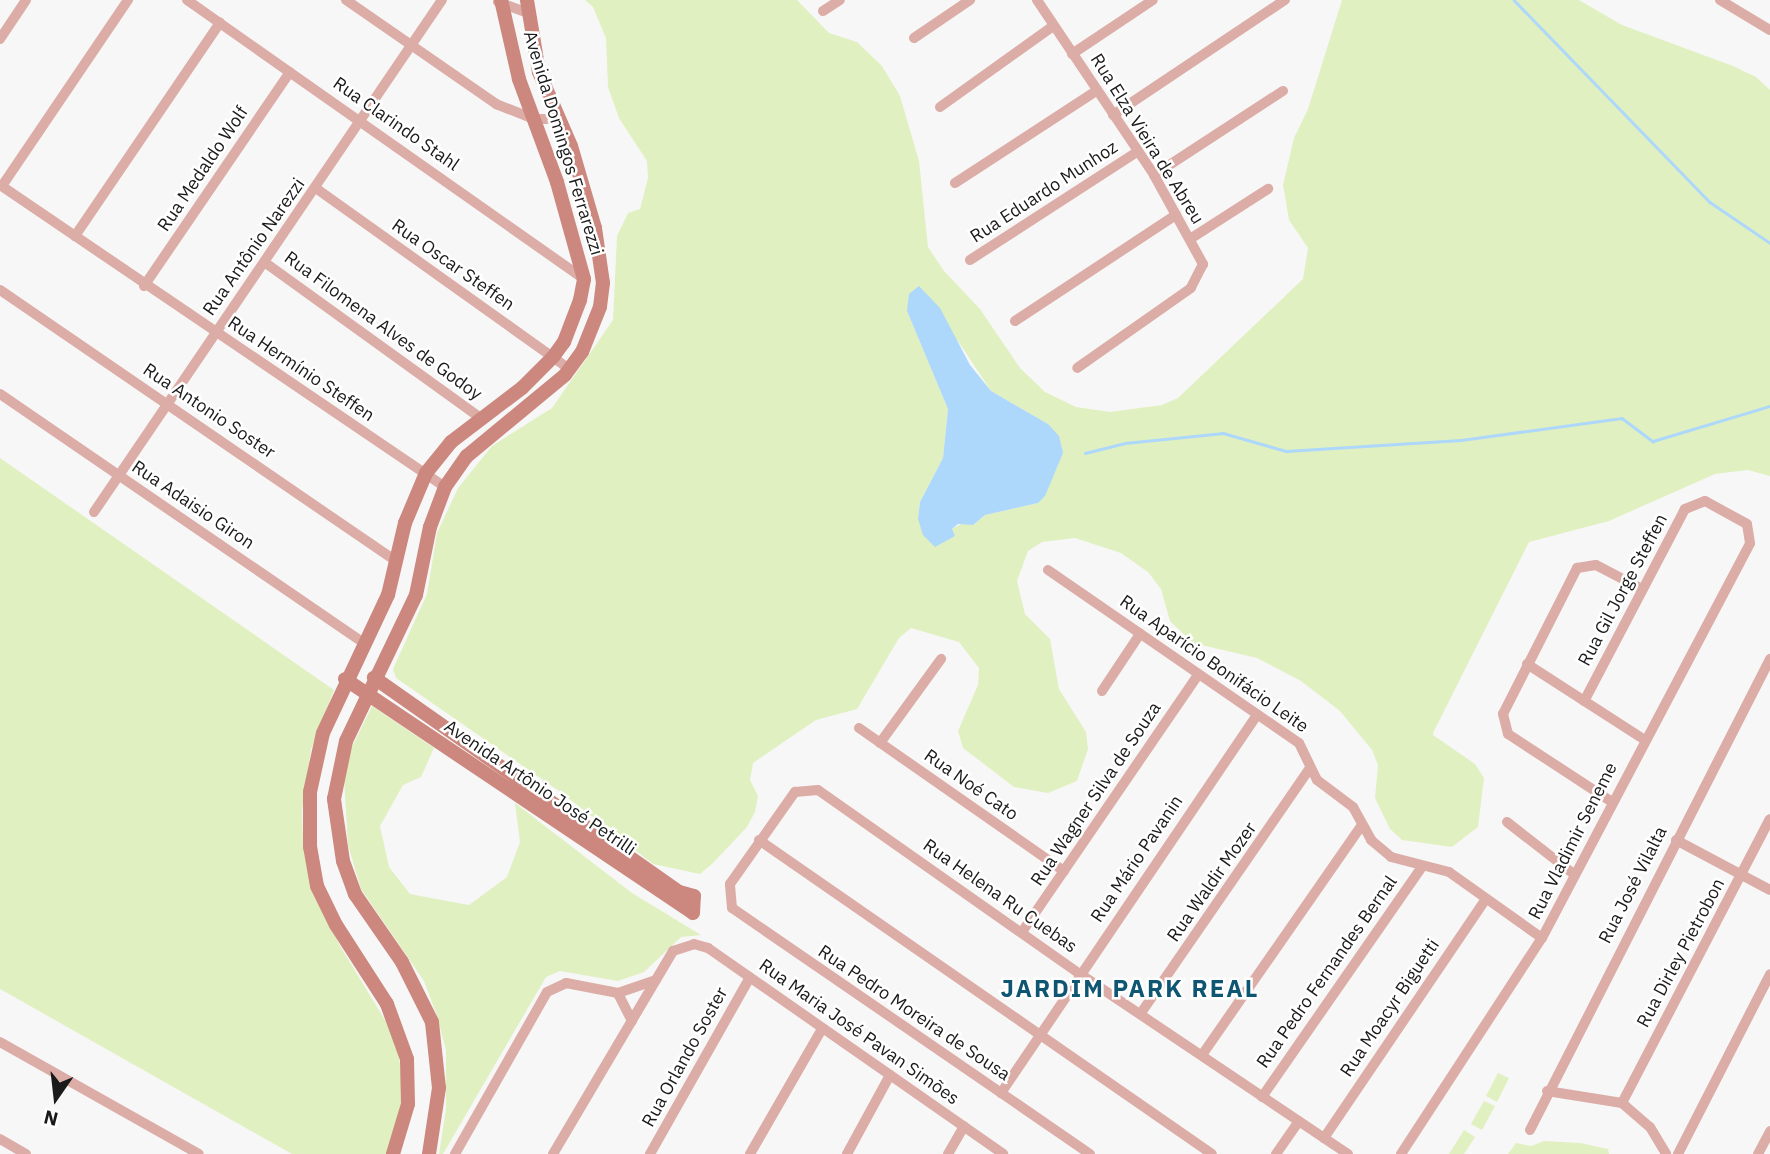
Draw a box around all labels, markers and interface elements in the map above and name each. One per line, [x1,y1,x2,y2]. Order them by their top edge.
street label: Avenida Domingos Ferrarezzi [519,28,607,258]
street label: Rua Elza Vieira de Abreu [1086,50,1208,228]
street label: Rua Clarindo Stahl [329,72,463,176]
street label: Rua Medaldo Wolf [153,102,253,236]
street label: Rua Eduardo Munhoz [966,136,1122,248]
street label: Rua Antônio Narezzi [199,174,309,320]
street label: Rua Oscar Steffen [387,215,519,315]
street label: Rua Filomena Alves de Godoy [280,247,486,405]
street label: Rua Hermínio Steffen [224,312,378,426]
street label: Rua Antonio Soster [139,359,279,463]
street label: Rua Adaisio Giron [128,456,258,554]
street label: Rua Gil Jorge Steffen [1574,510,1672,670]
street label: Rua Aparício Bonifácio Leite [1115,591,1313,737]
street label: Rua Wagner Silva de Souza [1026,698,1166,890]
street label: Avenida Artônio José Petrilli [440,716,640,860]
street label: Rua Noé Cato [920,745,1022,825]
street label: Rua Vladimir Seneme [1524,759,1622,923]
street label: Rua Mário Pavanin [1086,791,1188,927]
street label: Rua Waldir Mozer [1163,818,1261,946]
street label: Rua José Vilalta [1594,823,1672,947]
street label: Rua Helena Ru Cuebas [919,835,1081,957]
street label: Rua Pedro Fernandes Bernal [1252,872,1402,1072]
street label: Rua Dirley Pietrobon [1633,875,1729,1031]
street label: Rua Moacyr Biguetti [1336,935,1444,1081]
street label: Rua Pedro Moreira de Sousa [814,941,1014,1085]
street label: Rua Maria José Pavan Simões [755,955,963,1109]
district label: JARDIM PARK REAL [1003,975,1257,1003]
street label: Rua Orlando Soster [638,983,732,1131]
north arrow [21,1063,91,1133]
text: N [41,1105,61,1132]

